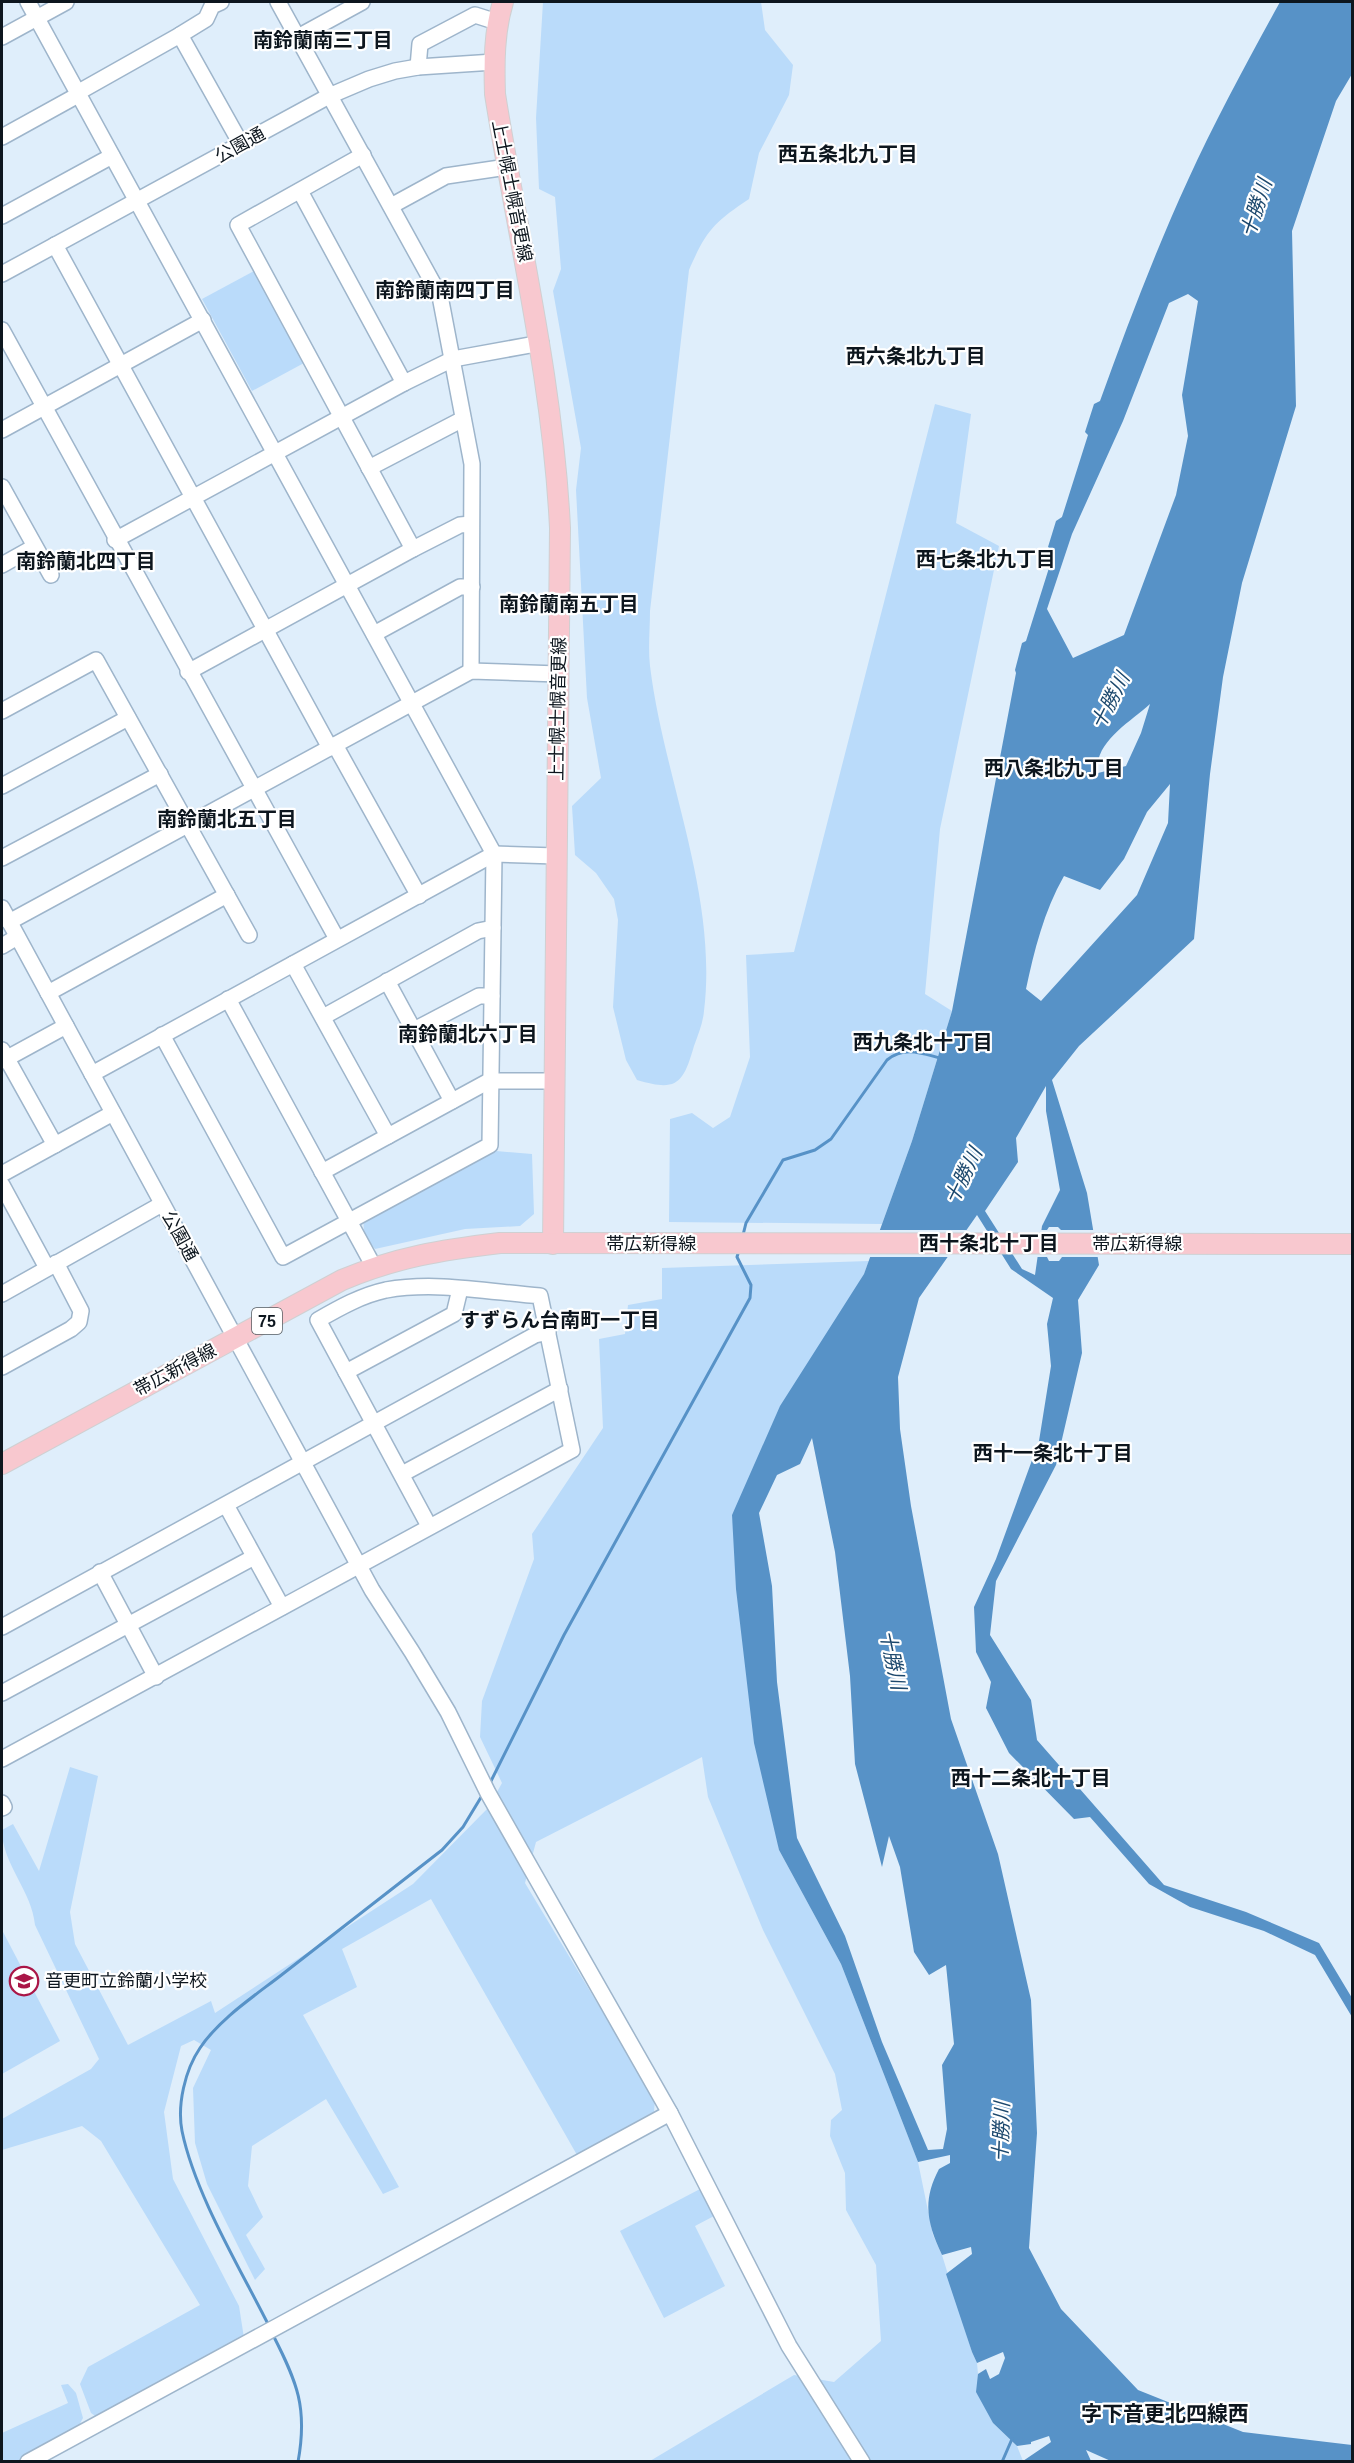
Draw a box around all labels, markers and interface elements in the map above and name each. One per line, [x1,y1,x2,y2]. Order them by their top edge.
district label: 南鈴蘭南三丁目 [253,29,393,51]
street label: 上士幌士幌音更線 [488,118,536,264]
street label: 公園通 [212,123,268,167]
district label: 西五条北九丁目 [778,143,918,165]
water label: 十勝川 [1236,174,1276,240]
district label: 南鈴蘭南四丁目 [375,279,515,301]
district label: 西六条北九丁目 [846,345,986,367]
district label: 西七条北九丁目 [916,548,1056,570]
district label: 南鈴蘭北四丁目 [16,550,156,572]
district label: 南鈴蘭南五丁目 [499,593,639,615]
street label: 上士幌士幌音更線 [547,637,569,781]
water label: 十勝川 [1087,667,1134,733]
district label: 西八条北九丁目 [984,757,1124,779]
district label: 南鈴蘭北五丁目 [157,808,297,830]
district label: 南鈴蘭北六丁目 [398,1023,538,1045]
district label: 西九条北十丁目 [853,1031,993,1053]
water label: 十勝川 [940,1142,987,1208]
street label: 公園通 [158,1208,202,1264]
district label: 西十条北十丁目 [919,1232,1059,1254]
street label: 帯広新得線 [606,1234,696,1254]
street label: 帯広新得線 [1092,1234,1182,1254]
road number: 75 [252,1308,282,1334]
district label: すずらん台南町一丁目 [460,1309,660,1331]
street label: 帯広新得線 [131,1340,219,1400]
district label: 西十一条北十丁目 [973,1442,1133,1464]
water label: 十勝川 [876,1628,910,1694]
district label: 西十二条北十丁目 [951,1767,1111,1789]
school or university icon: 音更町立鈴蘭小学校 [8,1965,40,1997]
place label: 音更町立鈴蘭小学校 [45,1971,207,1991]
water label: 十勝川 [989,2100,1013,2162]
district label: 字下音更北四線西 [1081,2402,1249,2425]

